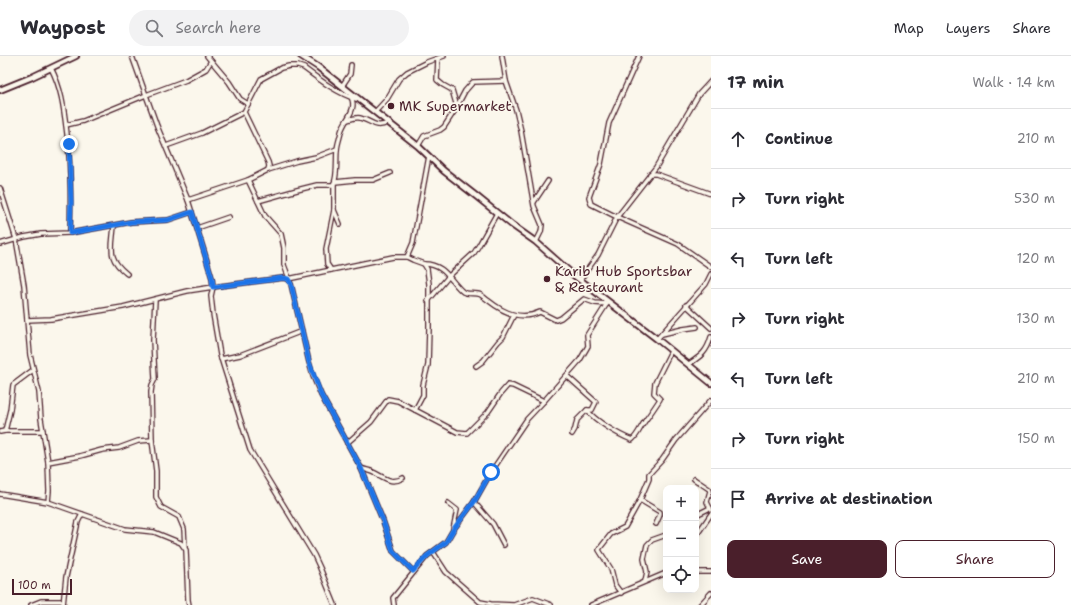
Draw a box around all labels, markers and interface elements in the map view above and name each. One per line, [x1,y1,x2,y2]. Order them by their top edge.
search box [129,10,409,46]
text: Waypost [20,15,105,40]
icon: search [143,17,165,39]
text: Search here [175,18,261,38]
text: Map [894,19,924,37]
text: Layers [946,19,990,37]
text: Share [1012,19,1051,37]
text: 17 min [727,71,784,93]
text: Walk · 1.4 km [973,74,1055,91]
place label: MK Supermarket [399,97,512,115]
marker: MK Supermarket [386,101,396,111]
icon: ahead [727,128,749,150]
text: Continue [765,129,833,149]
text: 210 m [1017,130,1055,147]
route end [60,135,78,153]
icon: right [727,188,749,210]
text: Turn right [765,189,845,209]
text: 530 m [1014,190,1055,207]
icon: left [727,248,749,270]
text: Turn left [765,249,833,269]
text: 120 m [1017,250,1055,267]
place label: Karib Hub Sportsbar & Restaurant [555,262,693,296]
marker: Karib Hub Sportsbar & Restaurant [542,274,552,284]
icon: right [727,308,749,330]
text: Turn right [765,309,845,329]
text: 130 m [1017,310,1055,327]
icon: left [727,368,749,390]
text: Turn left [765,369,833,389]
text: 210 m [1017,370,1055,387]
icon: right [727,428,749,450]
text: Turn right [765,429,845,449]
text: 150 m [1017,430,1055,447]
route start [482,463,500,481]
map controls [663,485,699,593]
button: + [663,485,699,521]
icon: arrive [727,488,749,510]
text: Arrive at destination [765,489,933,509]
button: − [663,521,699,557]
button: Save [727,540,887,578]
button: Share [895,540,1055,578]
button: locate [663,557,699,593]
scale bar [12,577,72,596]
text: 100 m [18,578,51,593]

